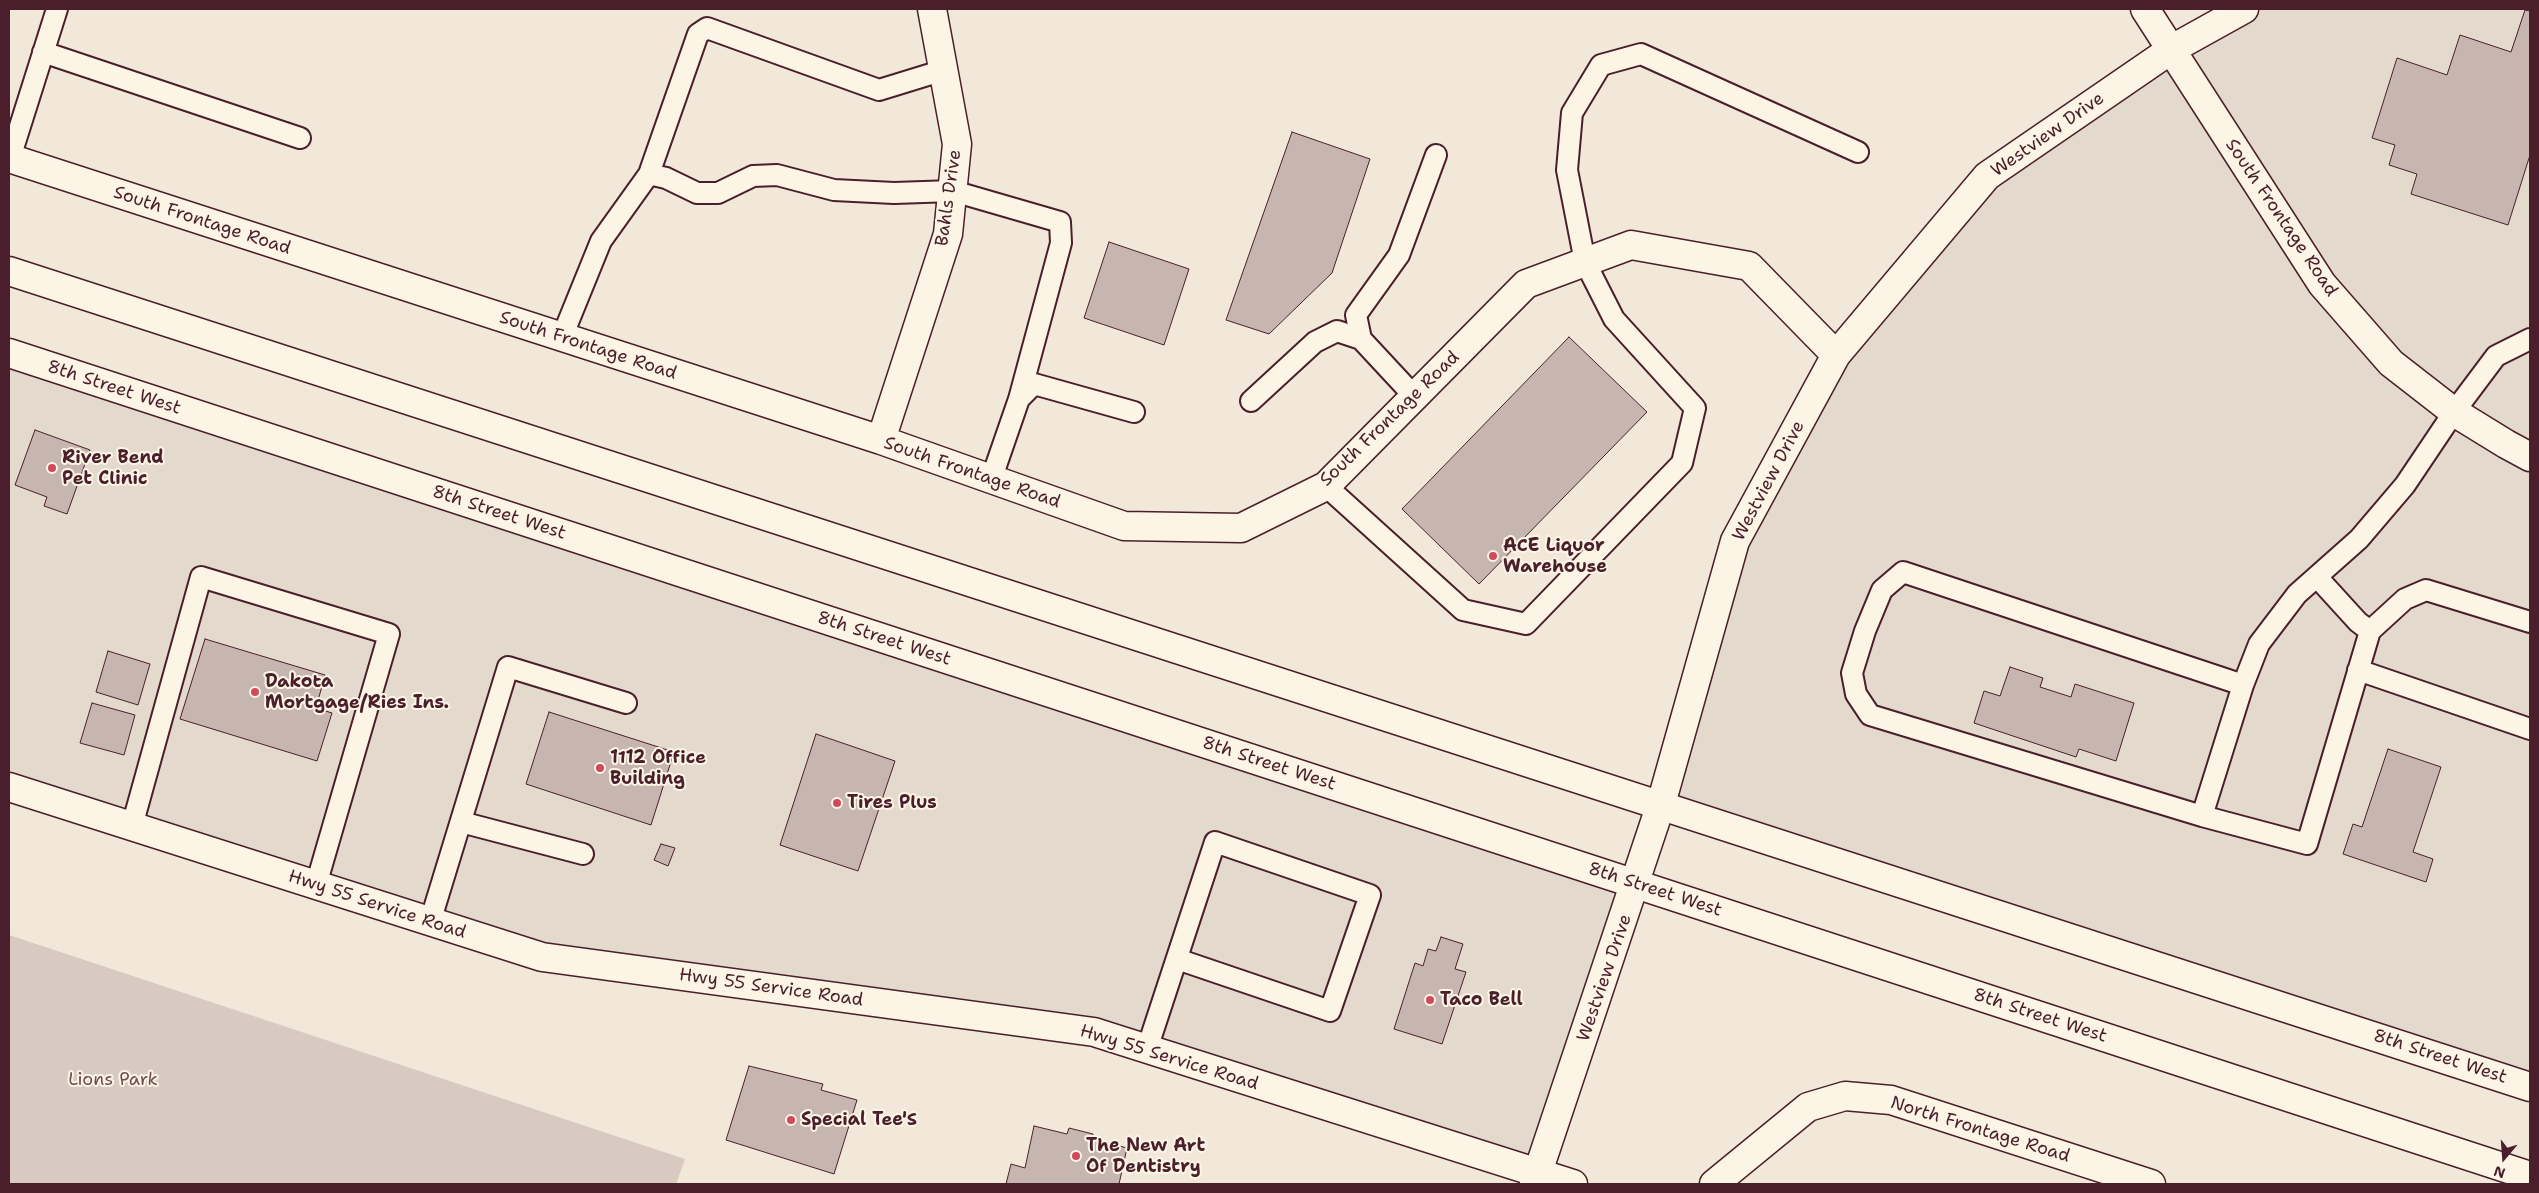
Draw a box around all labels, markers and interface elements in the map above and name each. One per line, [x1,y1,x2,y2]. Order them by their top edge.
street label: Westview Drive [1987,88,2109,182]
street label: South Frontage Road [2220,135,2342,301]
street label: Bahls Drive [932,148,966,248]
street label: South Frontage Road [111,182,293,260]
street label: South Frontage Road [497,307,679,385]
street label: South Frontage Road [1316,347,1464,491]
street label: 8th Street West [44,356,184,420]
street label: Westview Drive [1728,417,1810,545]
street label: South Frontage Road [881,433,1063,513]
place label: River Bend Pet Clinic [62,447,164,489]
marker: River Bend Pet Clinic [46,462,58,474]
street label: 8th Street West [429,481,569,545]
place label: ACE Liquor Warehouse [1503,535,1607,578]
marker: ACE Liquor Warehouse [1487,550,1499,562]
street label: 8th Street West [814,607,954,671]
place label: Dakota Mortgage/Ries Ins. [265,671,449,714]
marker: Dakota Mortgage/Ries Ins. [249,686,261,698]
street label: 8th Street West [1199,732,1339,796]
place label: 1112 Office Building [610,747,706,790]
marker: 1112 Office Building [594,762,606,774]
place label: Tires Plus [847,792,937,814]
marker: Tires Plus [831,797,843,809]
street label: 8th Street West [1585,858,1725,922]
street label: Hwy 55 Service Road [285,866,469,944]
street label: Westview Drive [1573,912,1637,1044]
street label: Hwy 55 Service Road [678,964,864,1012]
street label: 8th Street West [1970,984,2110,1048]
place label: Taco Bell [1440,989,1523,1011]
marker: Taco Bell [1424,994,1436,1006]
street label: Hwy 55 Service Road [1077,1021,1261,1095]
street label: 8th Street West [2370,1025,2510,1089]
park label: Lions Park [68,1069,158,1091]
street label: North Frontage Road [1888,1092,2072,1168]
place label: Special Tee'S [801,1109,917,1131]
marker: Special Tee'S [785,1114,797,1126]
north arrow [2479,1133,2529,1183]
place label: The New Art Of Dentistry [1086,1135,1205,1178]
marker: The New Art Of Dentistry [1070,1150,1082,1162]
text: N [2491,1162,2507,1183]

